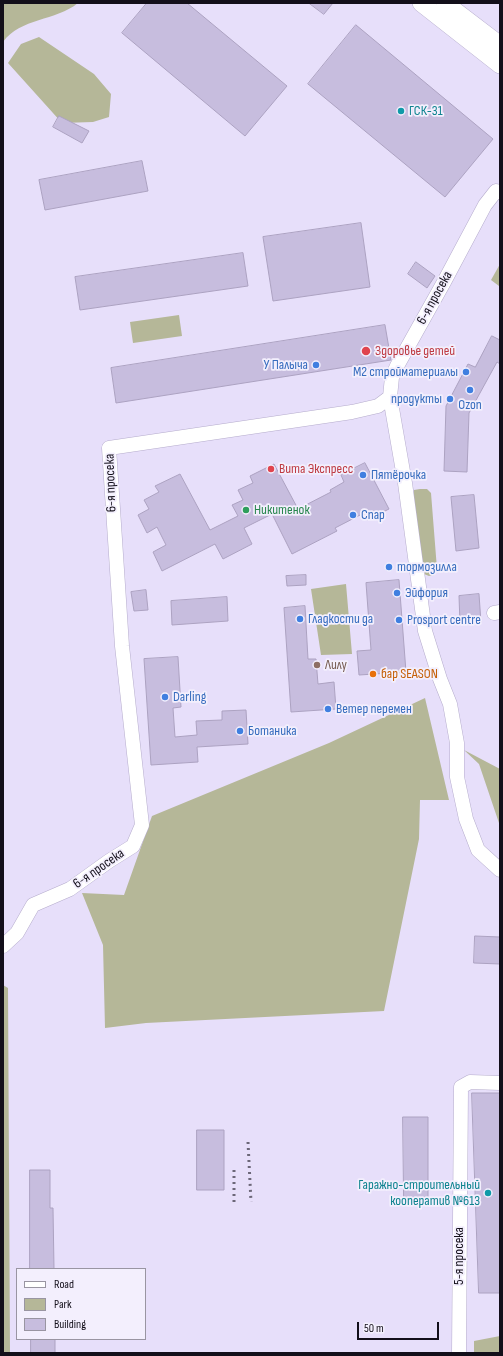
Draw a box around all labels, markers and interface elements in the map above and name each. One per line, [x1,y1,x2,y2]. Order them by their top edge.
place label: ГСК-31 [409,103,443,119]
marker: ГСК-31 [396,106,406,116]
street label: 6-я просека [414,268,456,328]
place label: Здоровье детей [375,343,455,359]
marker: Здоровье детей [360,345,372,357]
place label: У Палыча [264,357,308,373]
marker: У Палыча [311,360,321,370]
place label: М2 стройматериалы [353,364,458,380]
marker: М2 стройматериалы [461,367,471,377]
marker: Ozon [465,385,475,395]
place label: продукты [391,391,442,407]
marker: продукты [445,394,455,404]
place label: Ozon [458,397,482,413]
street label: 6-я просека [102,454,120,512]
place label: Вита Экспресс [279,461,353,477]
marker: Вита Экспресс [266,464,276,474]
place label: Пятёрочка [371,467,426,483]
marker: Пятёрочка [358,470,368,480]
place label: Никитенок [254,502,310,518]
marker: Никитенок [241,505,251,515]
place label: Спар [361,507,385,523]
marker: Спар [348,510,358,520]
place label: тормозилла [397,559,457,575]
marker: тормозилла [384,562,394,572]
place label: Эйфория [405,585,448,601]
marker: Эйфория [392,588,402,598]
place label: Гладкости да [308,611,373,627]
place label: Prosport centre [407,612,481,628]
marker: Гладкости да [295,614,305,624]
marker: Prosport centre [394,615,404,625]
place label: Лилу [325,657,347,673]
marker: Лилу [312,660,322,670]
place label: бар SEASON [381,666,438,682]
marker: бар SEASON [368,669,378,679]
place label: Darling [173,689,206,705]
marker: Darling [160,692,170,702]
place label: Ветер перемен [336,701,412,717]
marker: Ветер перемен [323,704,333,714]
place label: Ботаника [248,723,297,739]
marker: Ботаника [235,726,245,736]
street label: 6-я просека [70,845,128,893]
place label: Гаражно-строительный кооператив №613 [358,1177,480,1210]
marker: Гаражно-строительный кооператив №613 [483,1188,493,1198]
street label: 5-я просека [451,1227,467,1285]
legend [16,1268,146,1340]
text: Road [54,1277,74,1292]
text: Park [54,1297,72,1312]
scale bar [359,1314,441,1340]
text: Building [54,1317,86,1332]
text: 50 m [364,1321,384,1336]

